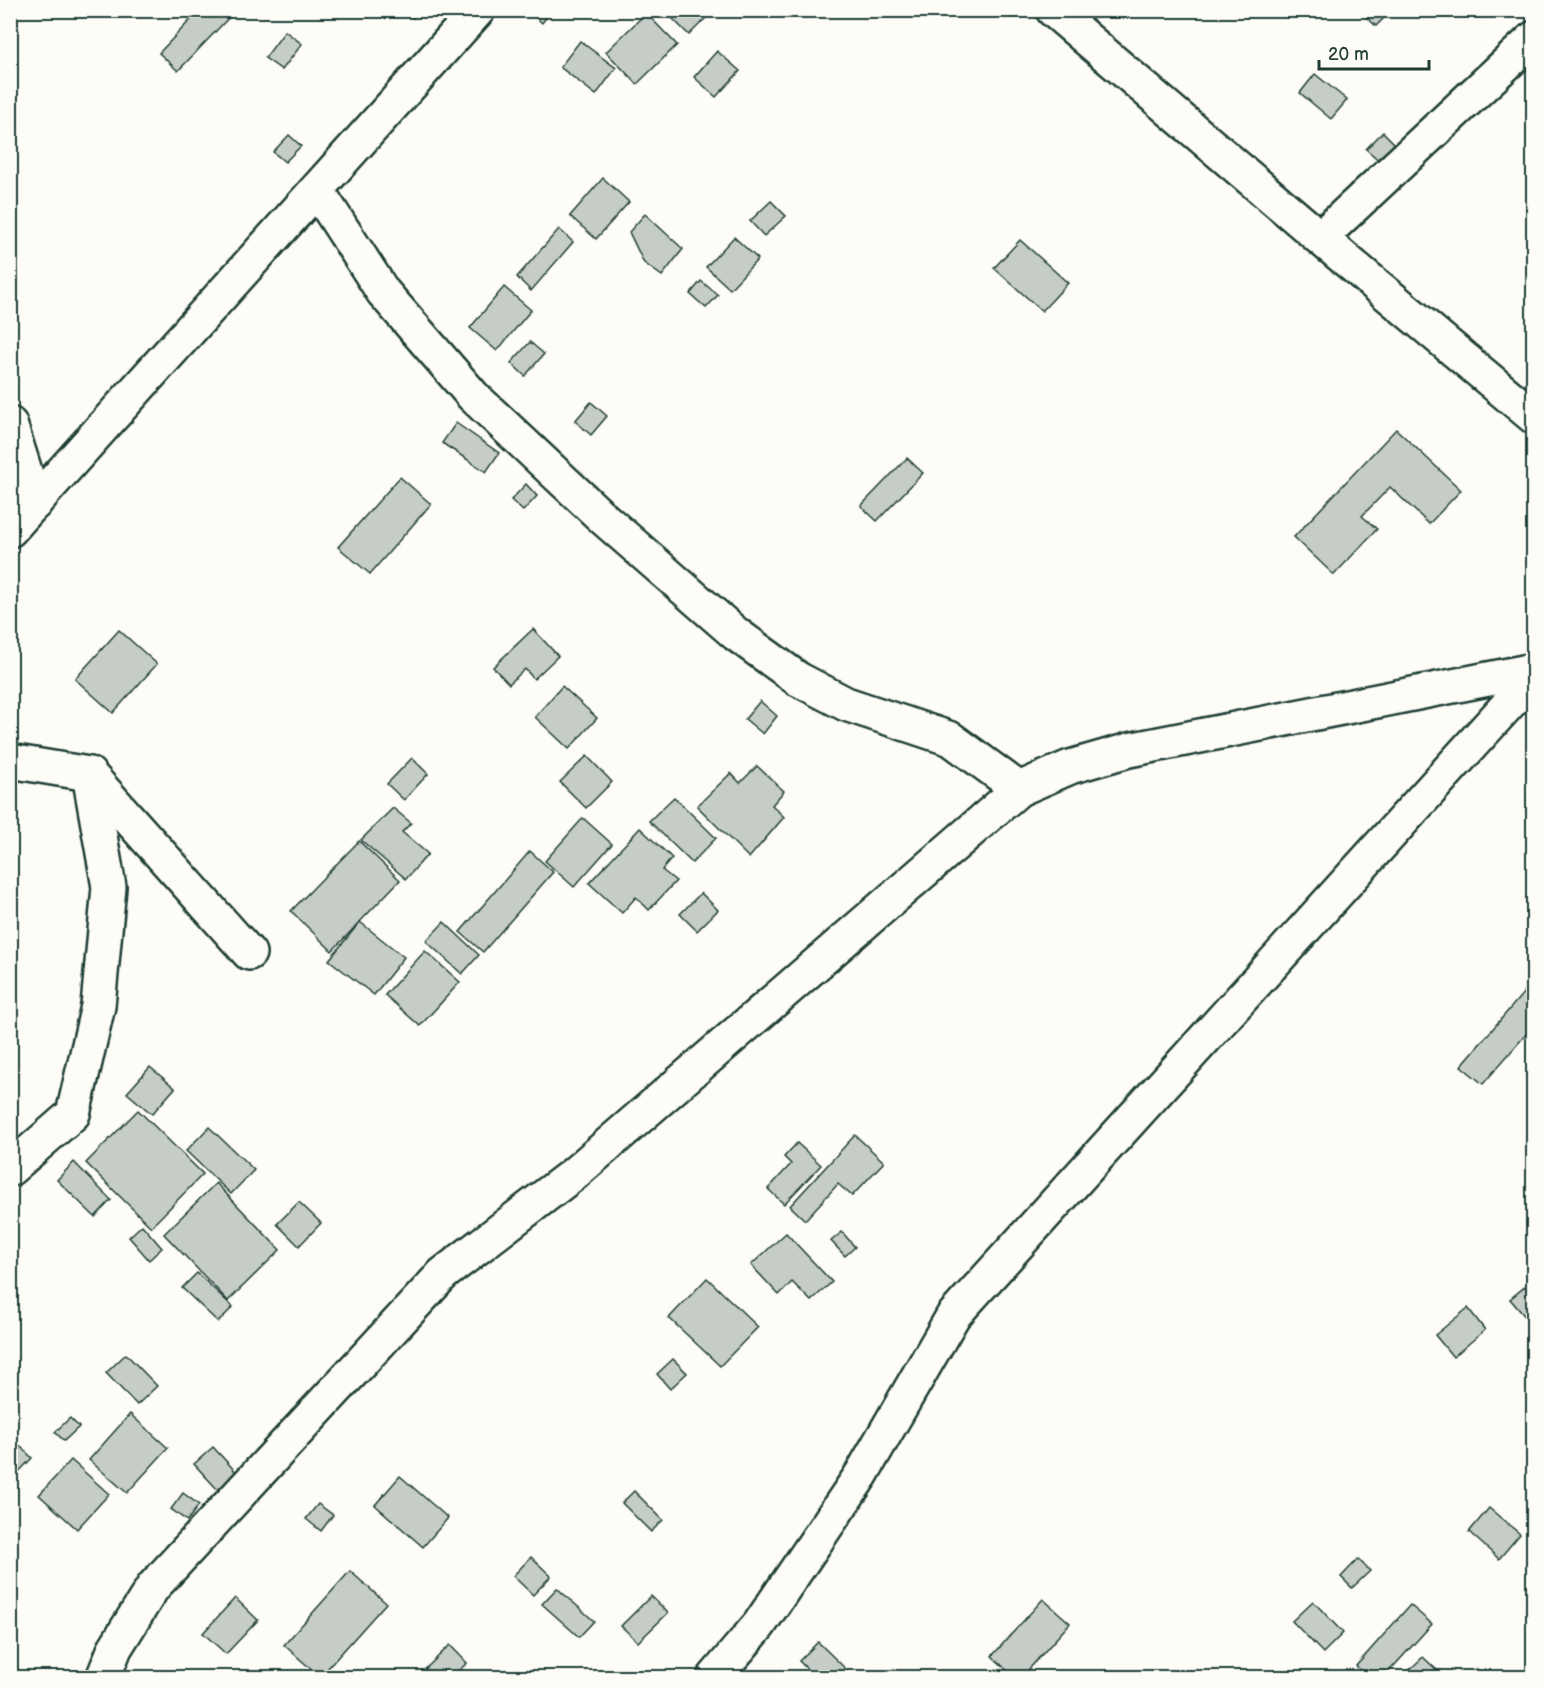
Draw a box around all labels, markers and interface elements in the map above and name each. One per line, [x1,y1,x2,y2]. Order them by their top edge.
scale bar [1319,33,1428,71]
text: 20 m [1328,44,1369,65]

